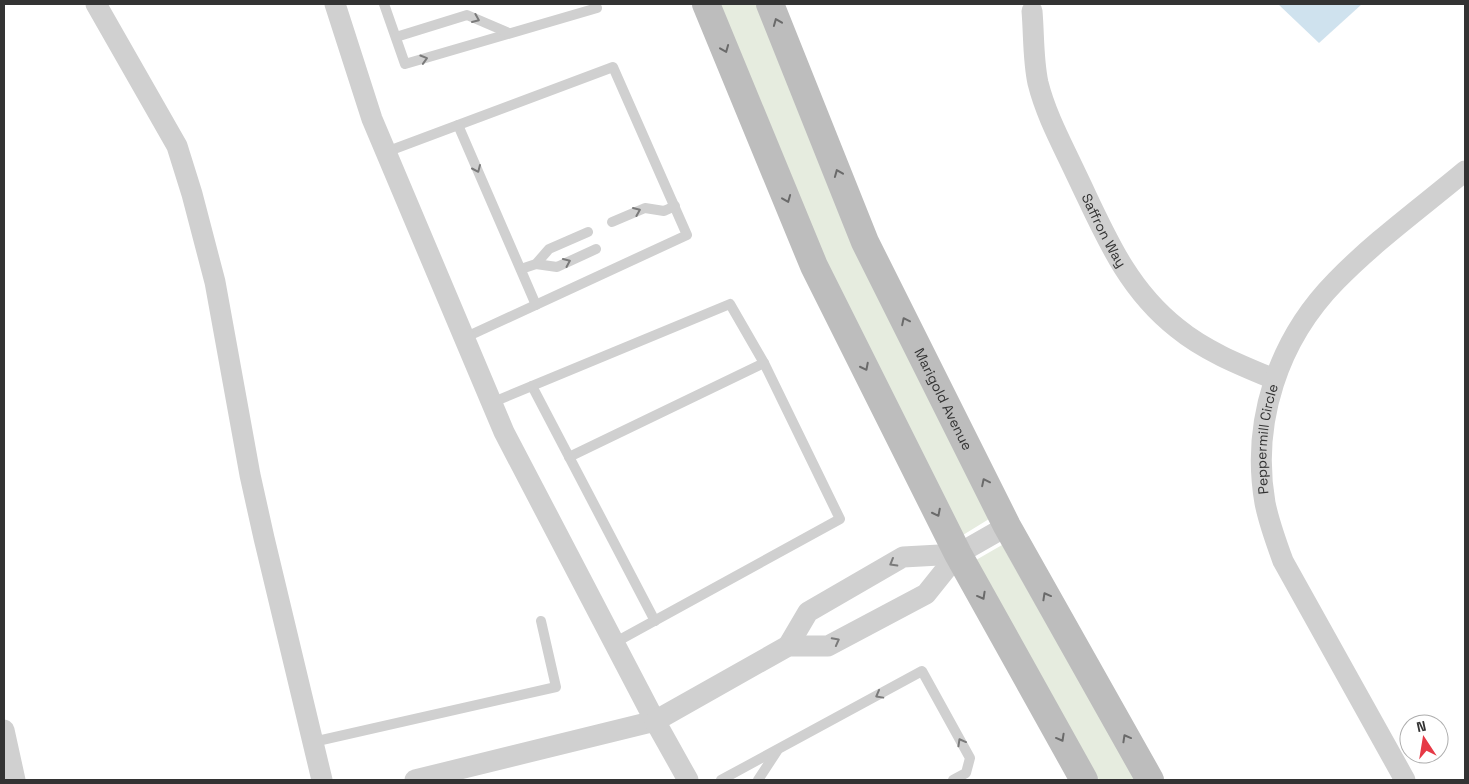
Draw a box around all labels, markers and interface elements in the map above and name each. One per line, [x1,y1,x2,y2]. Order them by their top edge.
one-way arrow [471,12,480,23]
one-way arrow [773,18,783,27]
one-way arrow [719,44,729,53]
one-way arrow [419,54,427,64]
one-way arrow [471,164,482,173]
one-way arrow [833,169,844,178]
street label: Saffron Way [1078,191,1131,271]
one-way arrow [780,194,791,203]
one-way arrow [632,207,641,218]
one-way arrow [562,258,571,269]
one-way arrow [901,317,911,326]
street label: Marigold Avenue [911,345,977,453]
one-way arrow [859,362,869,371]
street label: Peppermill Circle [1252,381,1282,495]
one-way arrow [981,478,991,487]
one-way arrow [931,507,941,516]
one-way arrow [890,556,899,566]
one-way arrow [975,591,985,600]
one-way arrow [1043,593,1053,602]
one-way arrow [831,637,840,647]
one-way arrow [875,688,884,698]
north arrow [1399,714,1449,764]
text: N [1415,717,1428,736]
one-way arrow [1054,733,1064,742]
one-way arrow [1123,734,1133,743]
one-way arrow [957,738,967,747]

